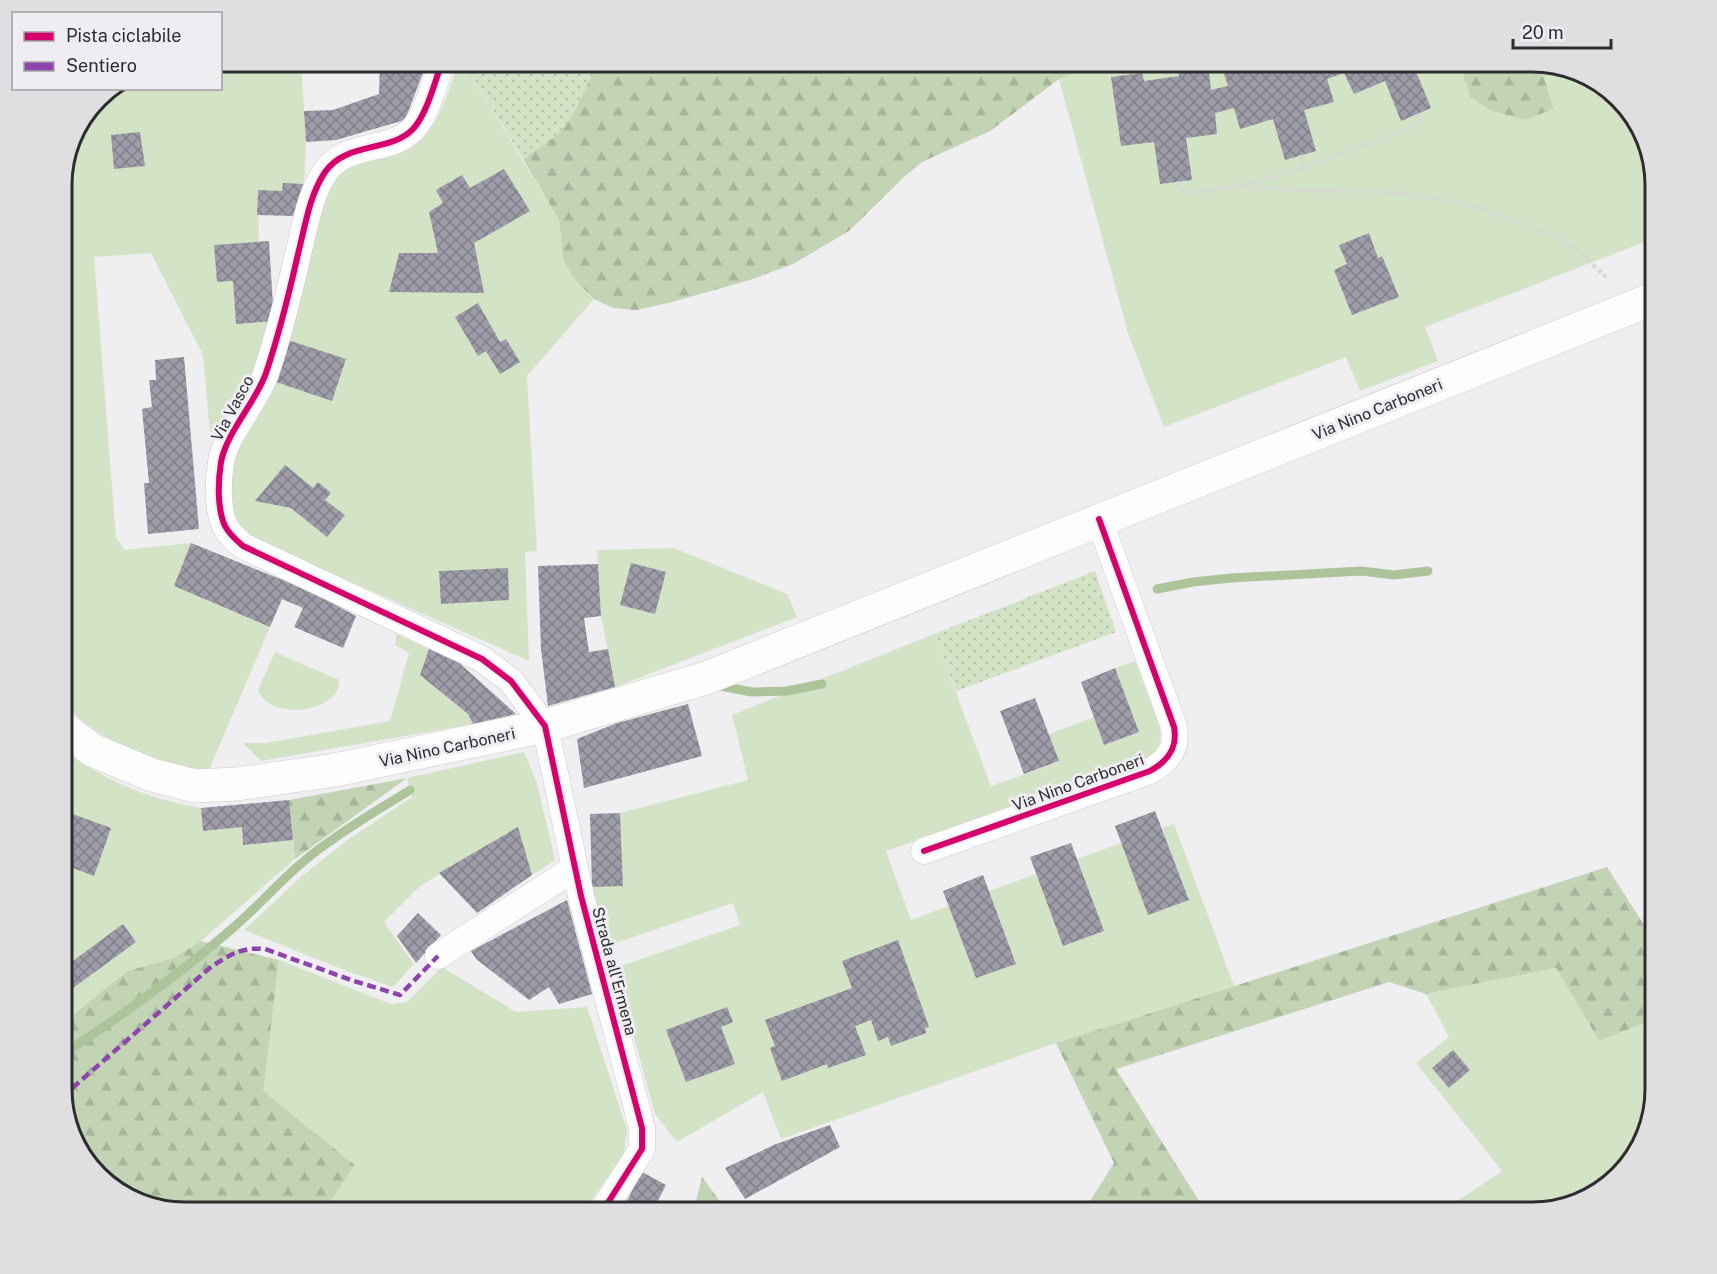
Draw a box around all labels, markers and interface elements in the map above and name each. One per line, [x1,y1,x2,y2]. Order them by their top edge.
legend [12,12,222,90]
scale bar [1513,12,1610,50]
text: 20 m [1522,22,1564,43]
text: Pista ciclabile [66,25,181,46]
text: Sentiero [66,55,137,76]
street label: Via Vasco [207,372,258,444]
street label: Via Nino Carboneri [1309,375,1445,444]
street label: Via Nino Carboneri [377,724,517,771]
street label: Via Nino Carboneri [1010,750,1147,815]
street label: Strada all'Ermena [588,905,641,1037]

